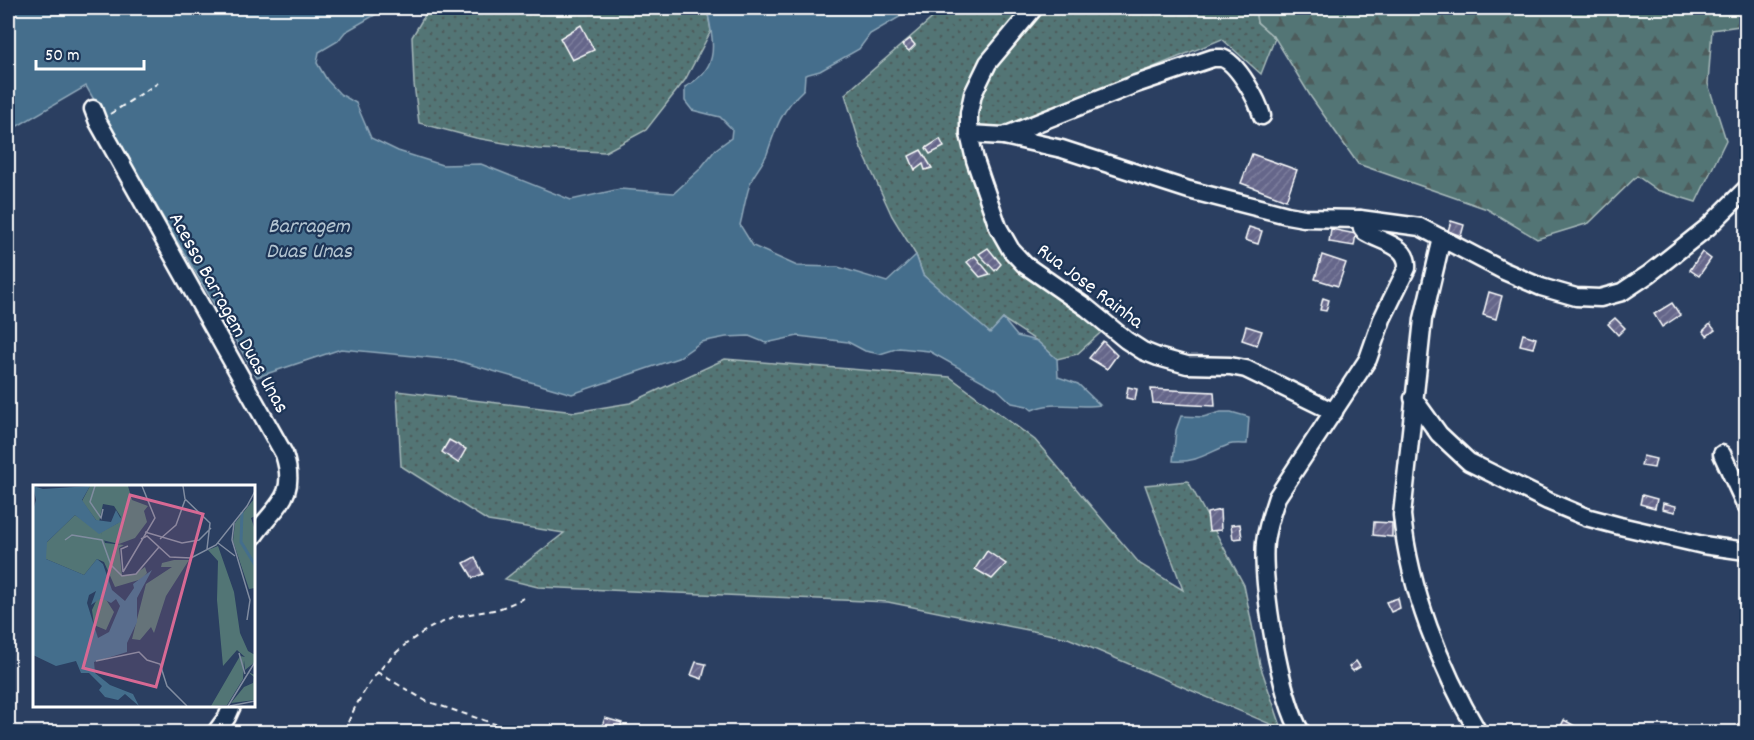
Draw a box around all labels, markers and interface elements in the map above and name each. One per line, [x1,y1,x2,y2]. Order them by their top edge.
scale bar [36,33,144,71]
text: 50 m [45,44,80,69]
street label: Acesso Barragem Duas Unas [160,207,295,419]
water label: Barragem Duas Unas [266,212,353,268]
street label: Rua Jose Rainha [1029,237,1150,338]
inset map [33,485,255,707]

